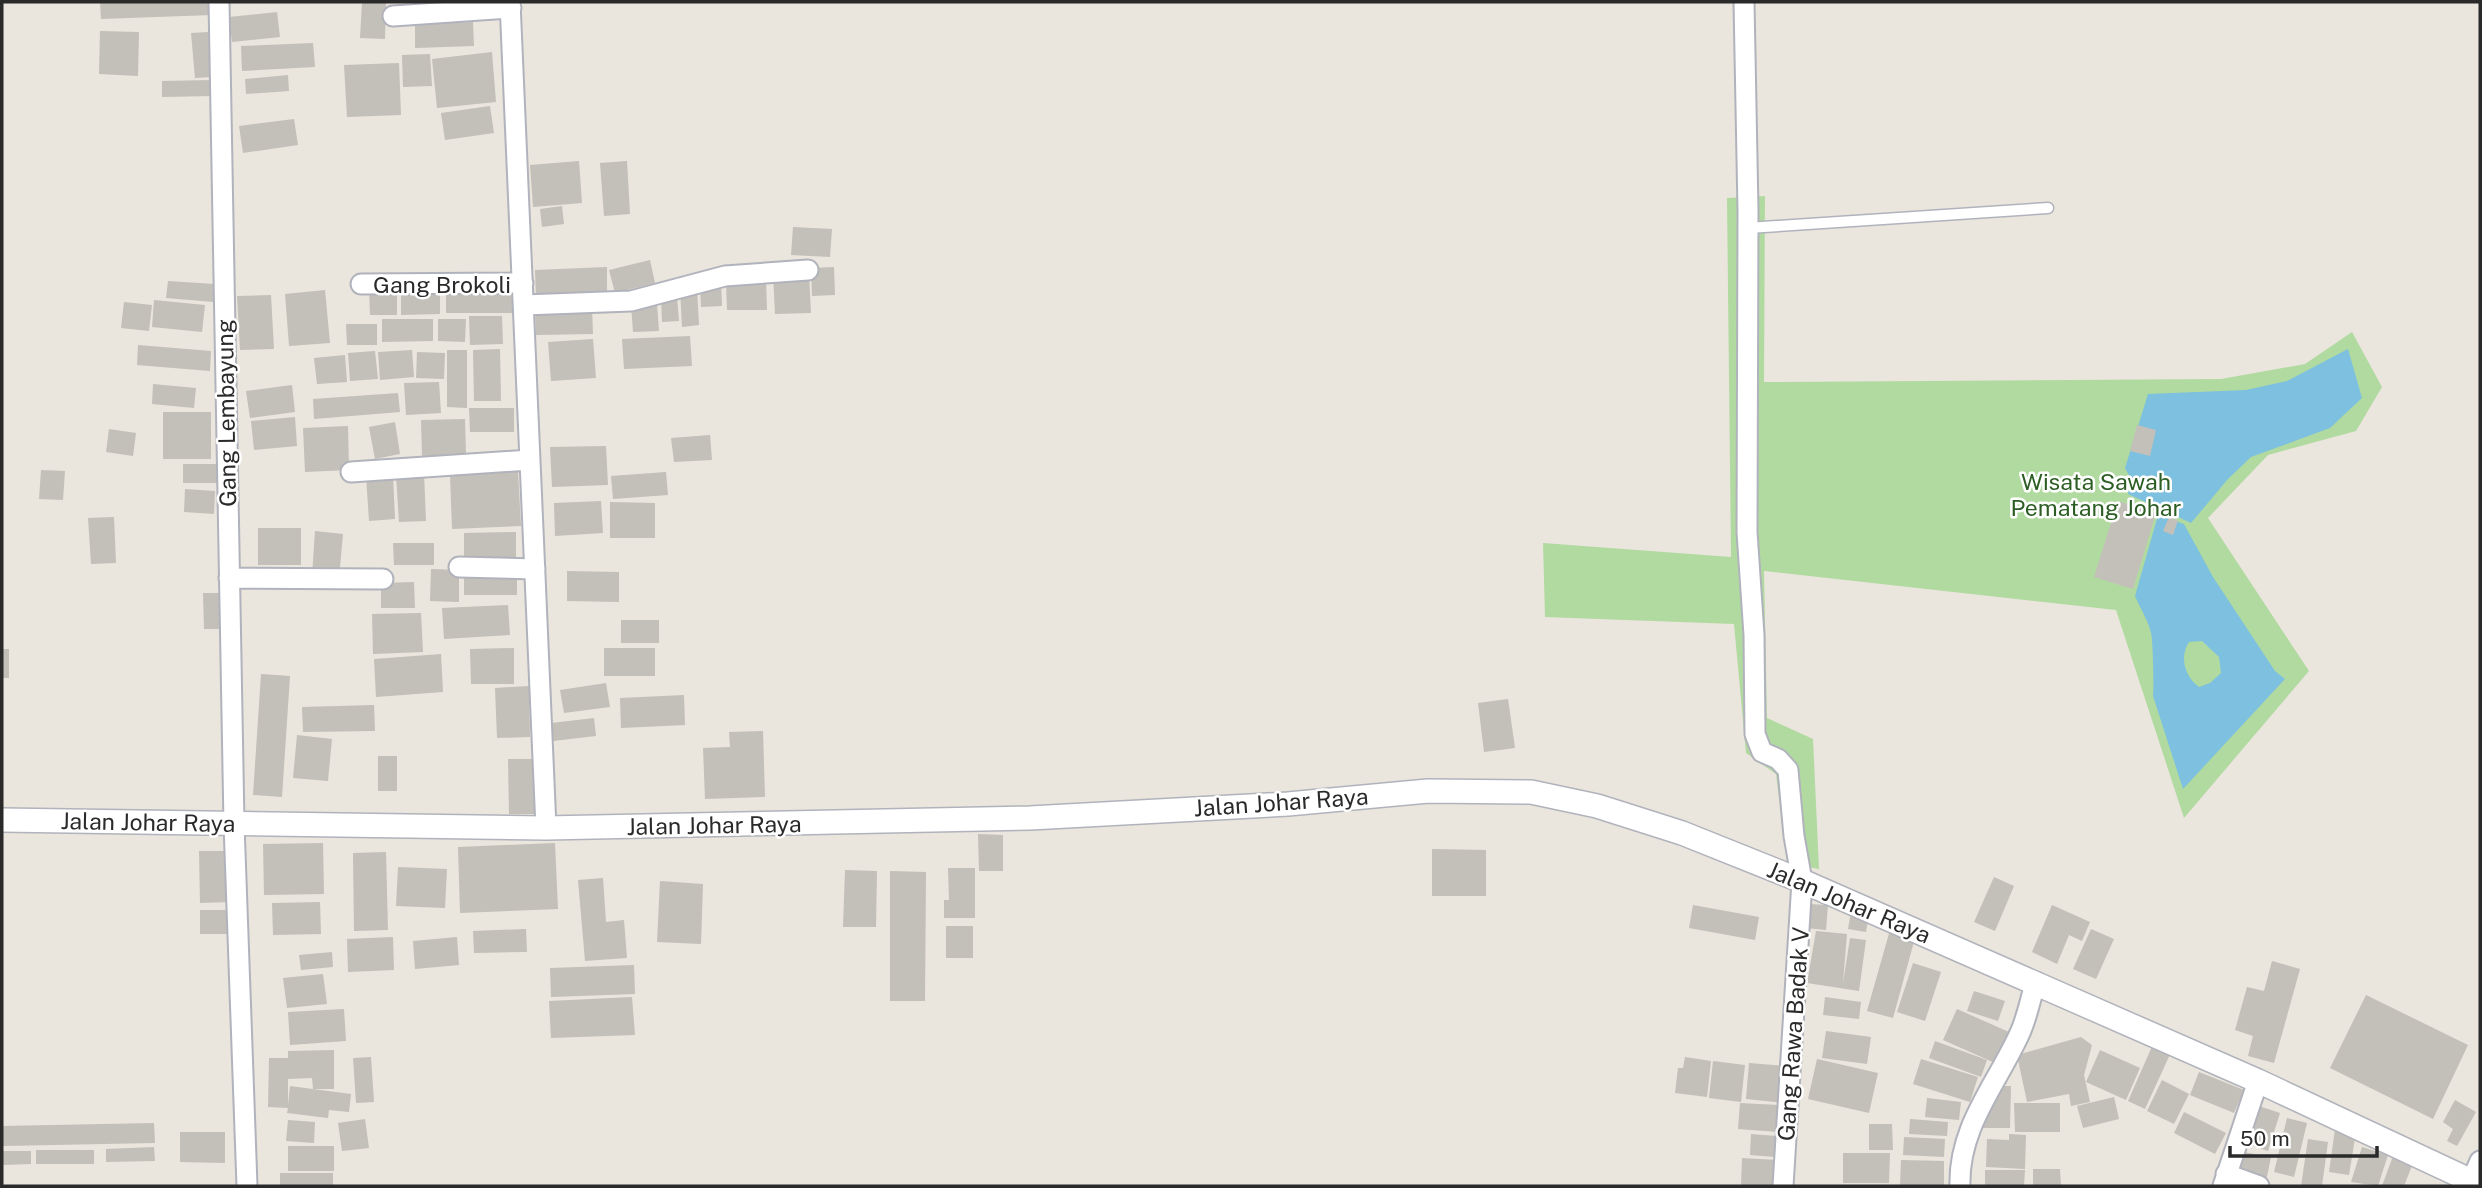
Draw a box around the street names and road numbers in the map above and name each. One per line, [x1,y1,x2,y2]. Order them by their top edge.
street label: Gang Brokoli [373,271,511,298]
street label: Gang Lembayung [211,319,241,507]
street label: Jalan Johar Raya [1193,782,1369,822]
street label: Jalan Johar Raya [60,807,236,837]
street label: Jalan Johar Raya [626,810,802,840]
street label: Jalan Johar Raya [1763,855,1935,949]
street label: Gang Rawa Badak V [1772,926,1814,1142]

